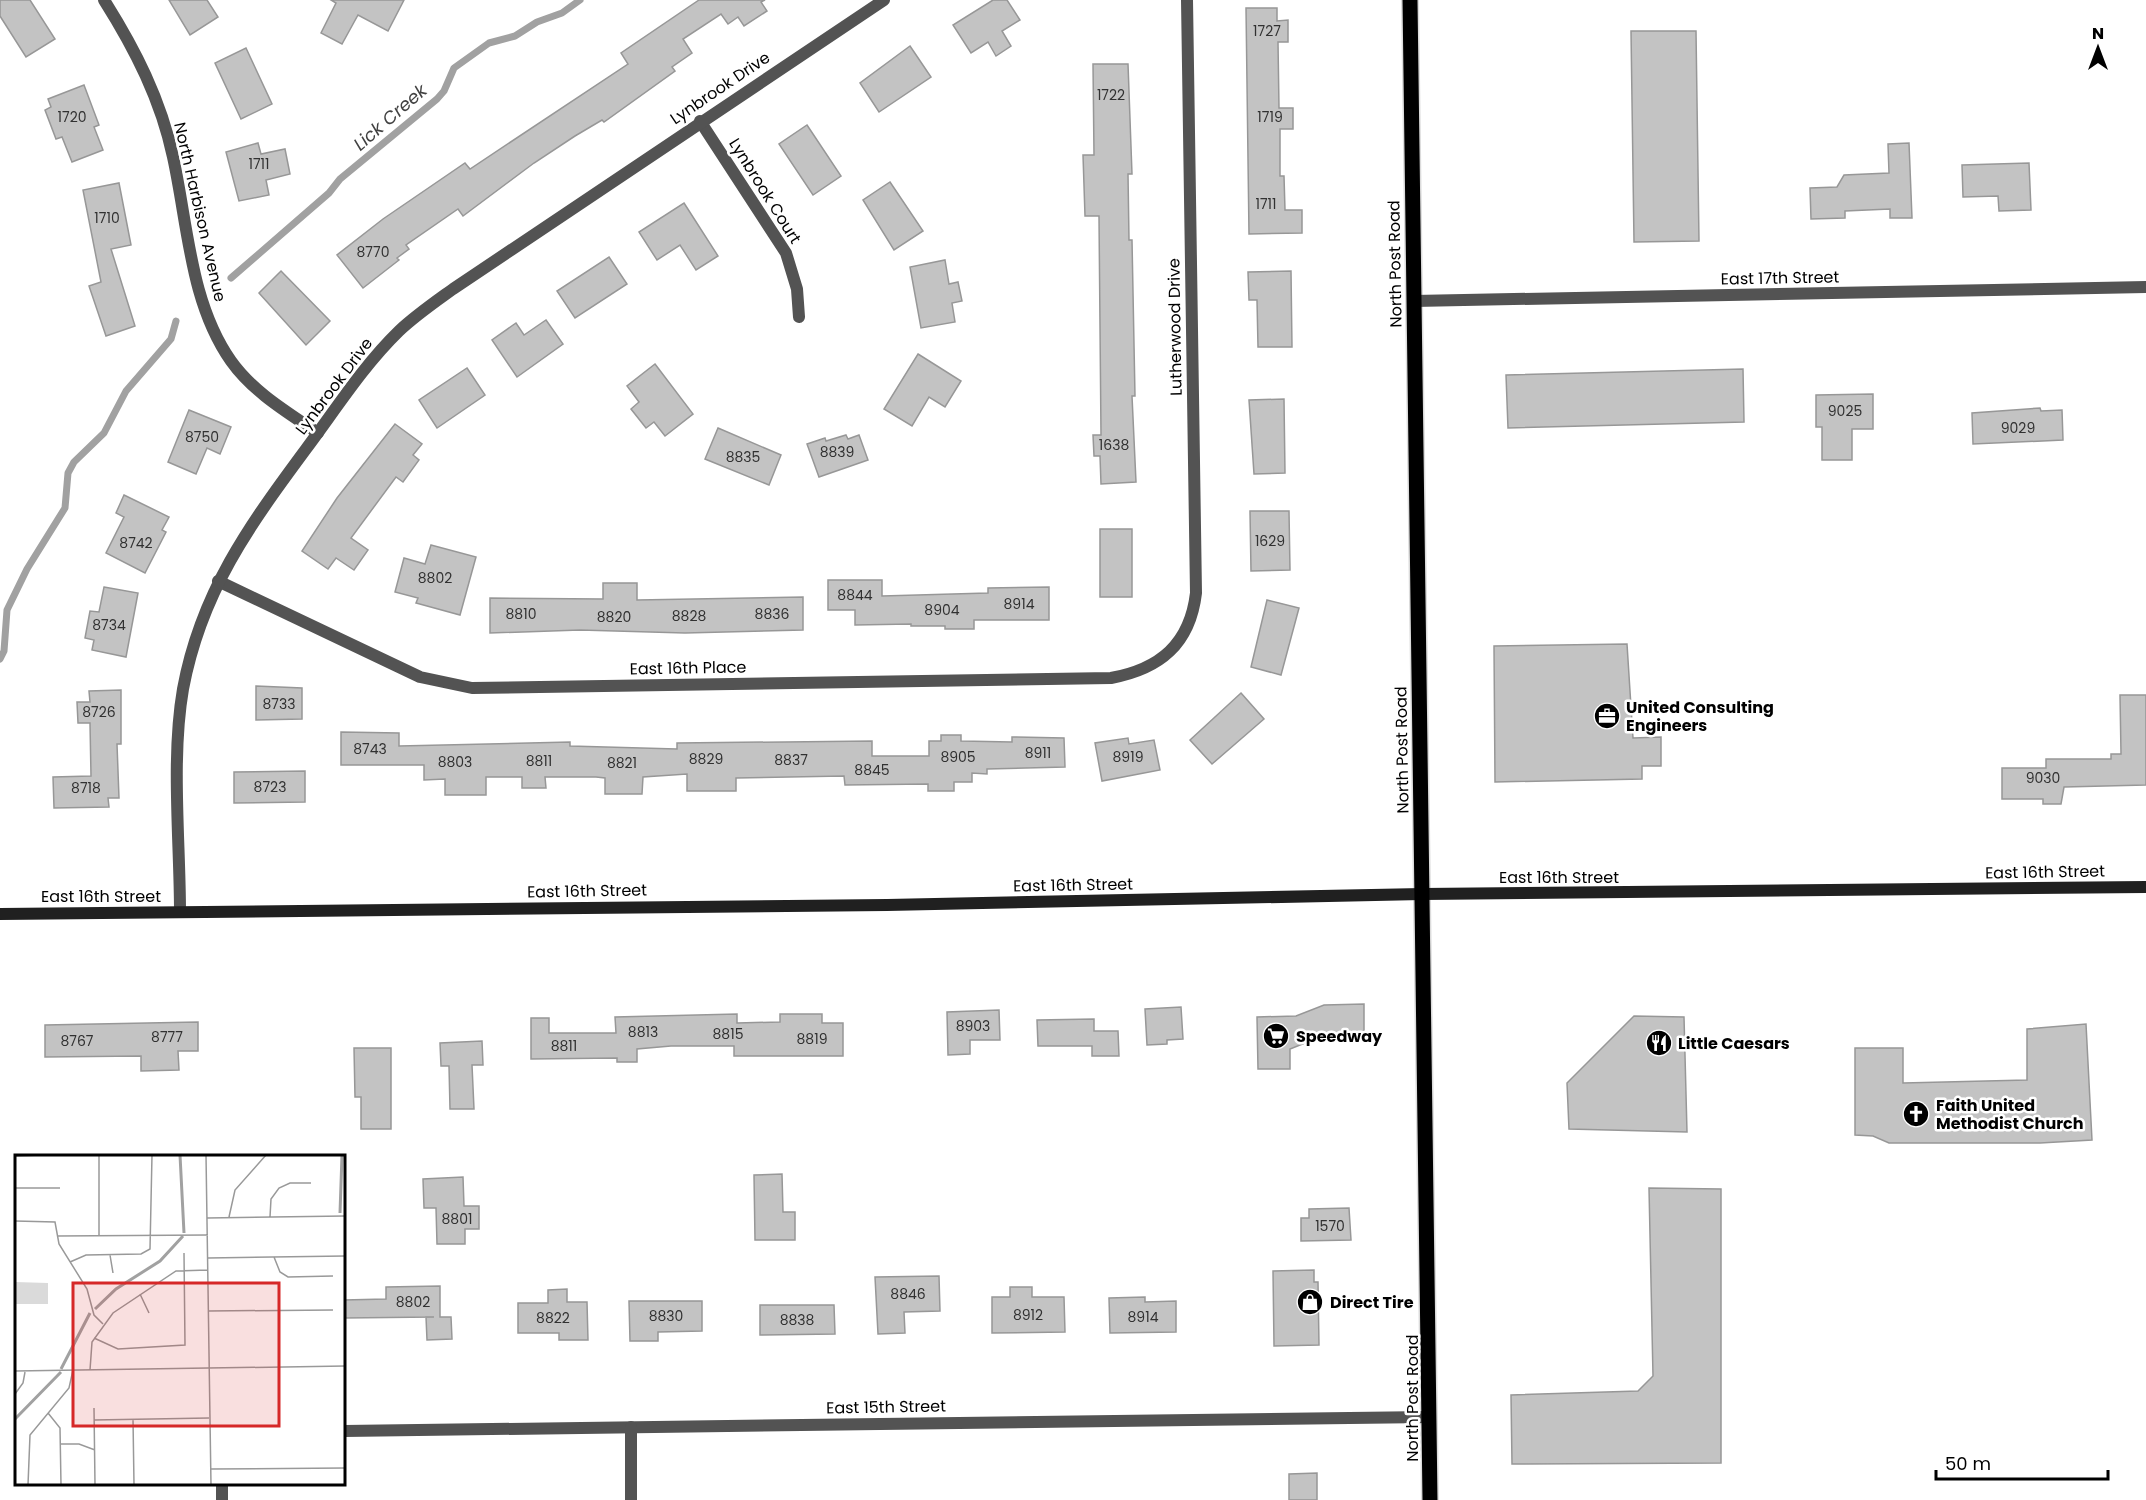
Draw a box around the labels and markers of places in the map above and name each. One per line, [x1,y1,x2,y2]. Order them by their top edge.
place label: United Consulting Engineers [1626,696,1774,737]
office icon: United Consulting Engineers [1592,701,1622,731]
supermarket icon: Speedway [1261,1021,1291,1051]
place label: Speedway [1296,1025,1383,1048]
restaurant icon: Little Caesars [1644,1028,1674,1058]
place label: Little Caesars [1678,1032,1790,1055]
place label: Faith United Methodist Church [1936,1094,2084,1135]
church icon: Faith United Methodist Church [1901,1099,1931,1129]
shop icon: Direct Tire [1295,1287,1325,1317]
place label: Direct Tire [1330,1291,1414,1314]

